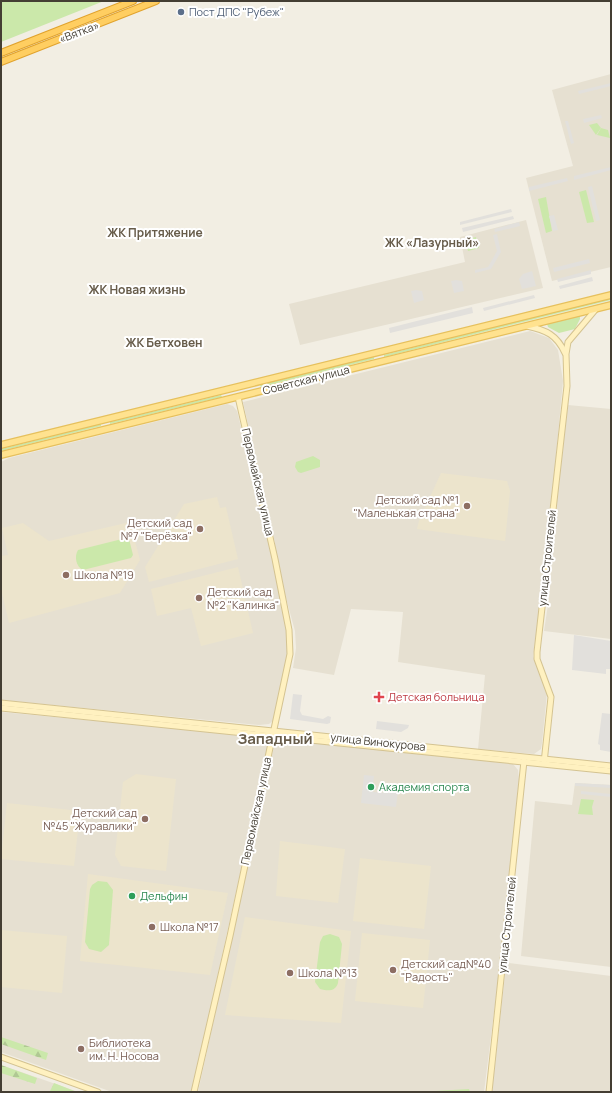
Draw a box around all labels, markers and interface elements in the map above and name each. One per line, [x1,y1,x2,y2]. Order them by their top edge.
place label: Пост ДПС "Рубеж" [189,4,284,19]
marker: Пост ДПС "Рубеж" [176,7,186,17]
street label: «Вятка» [57,17,101,46]
district label: ЖК Притяжение [107,224,203,241]
district label: ЖК «Лазурный» [385,234,479,251]
district label: ЖК Новая жизнь [88,281,186,298]
district label: ЖК Бетховен [125,334,203,351]
street label: Советская улица [261,361,351,398]
street label: Первомайская улица [239,427,278,537]
place label: Детский сад №1 "Маленькая страна" [354,492,459,520]
marker: Детский сад №1 "Маленькая страна" [462,501,472,511]
street label: улица Строителей [534,509,559,607]
place label: Детский сад №7 "Берёзка" [121,515,192,543]
marker: Детский сад №7 "Берёзка" [195,524,205,534]
place label: Школа №19 [74,567,134,582]
marker: Школа №19 [61,570,71,580]
place label: Детский сад №2 "Калинка" [207,584,279,612]
marker: Детский сад №2 "Калинка" [194,593,204,603]
place label: Детская больница [388,689,485,704]
marker: Детская больница [373,691,385,703]
district label: Западный [237,728,313,749]
street label: улица Винокурова [330,729,426,754]
street label: Первомайская улица [237,756,274,866]
place label: Академия спорта [379,779,469,794]
marker: Академия спорта [366,782,376,792]
place label: Детский сад №45 "Журавлики" [43,805,137,833]
marker: Детский сад №45 "Журавлики" [140,814,150,824]
street label: улица Строителей [494,876,519,974]
place label: Дельфин [140,888,187,903]
marker: Дельфин [127,891,137,901]
place label: Школа №17 [160,919,218,934]
marker: Школа №17 [147,922,157,932]
place label: Детский сад№40 "Радость" [401,956,491,984]
place label: Школа №13 [298,965,357,980]
marker: Детский сад№40 "Радость" [388,965,398,975]
marker: Школа №13 [285,968,295,978]
place label: Библиотека им. Н. Носова [89,1035,159,1063]
marker: Библиотека им. Н. Носова [76,1044,86,1054]

